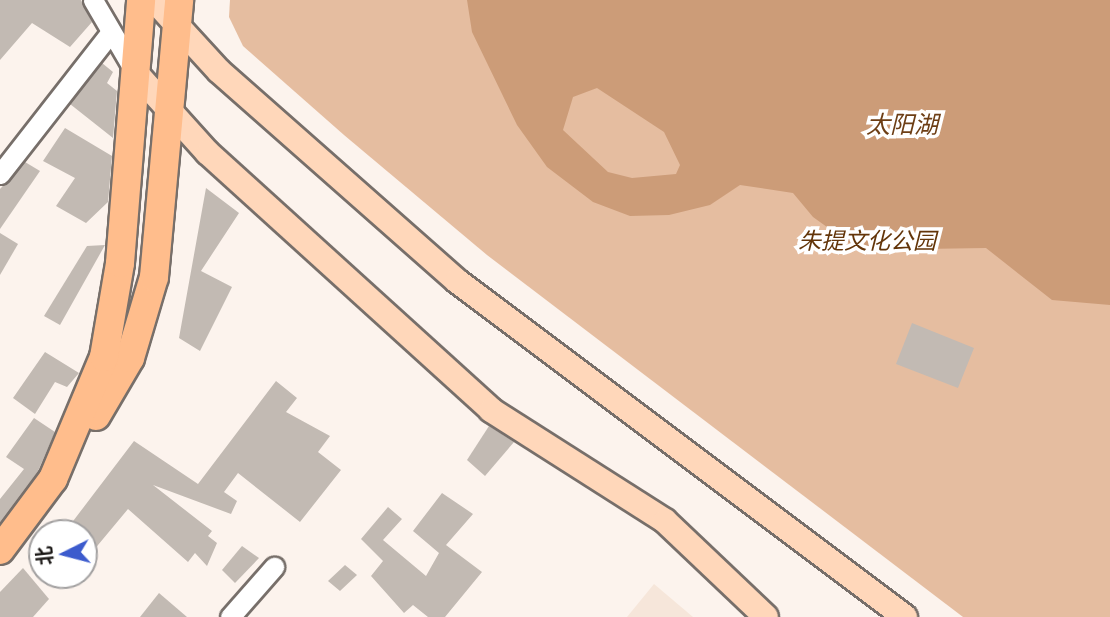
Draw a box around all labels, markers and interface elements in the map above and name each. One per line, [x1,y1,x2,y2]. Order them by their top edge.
water label: 太阳湖 [866,111,938,139]
park label: 朱提文化公园 [798,227,936,255]
north arrow [28,519,98,589]
text: 北 [31,545,57,567]

